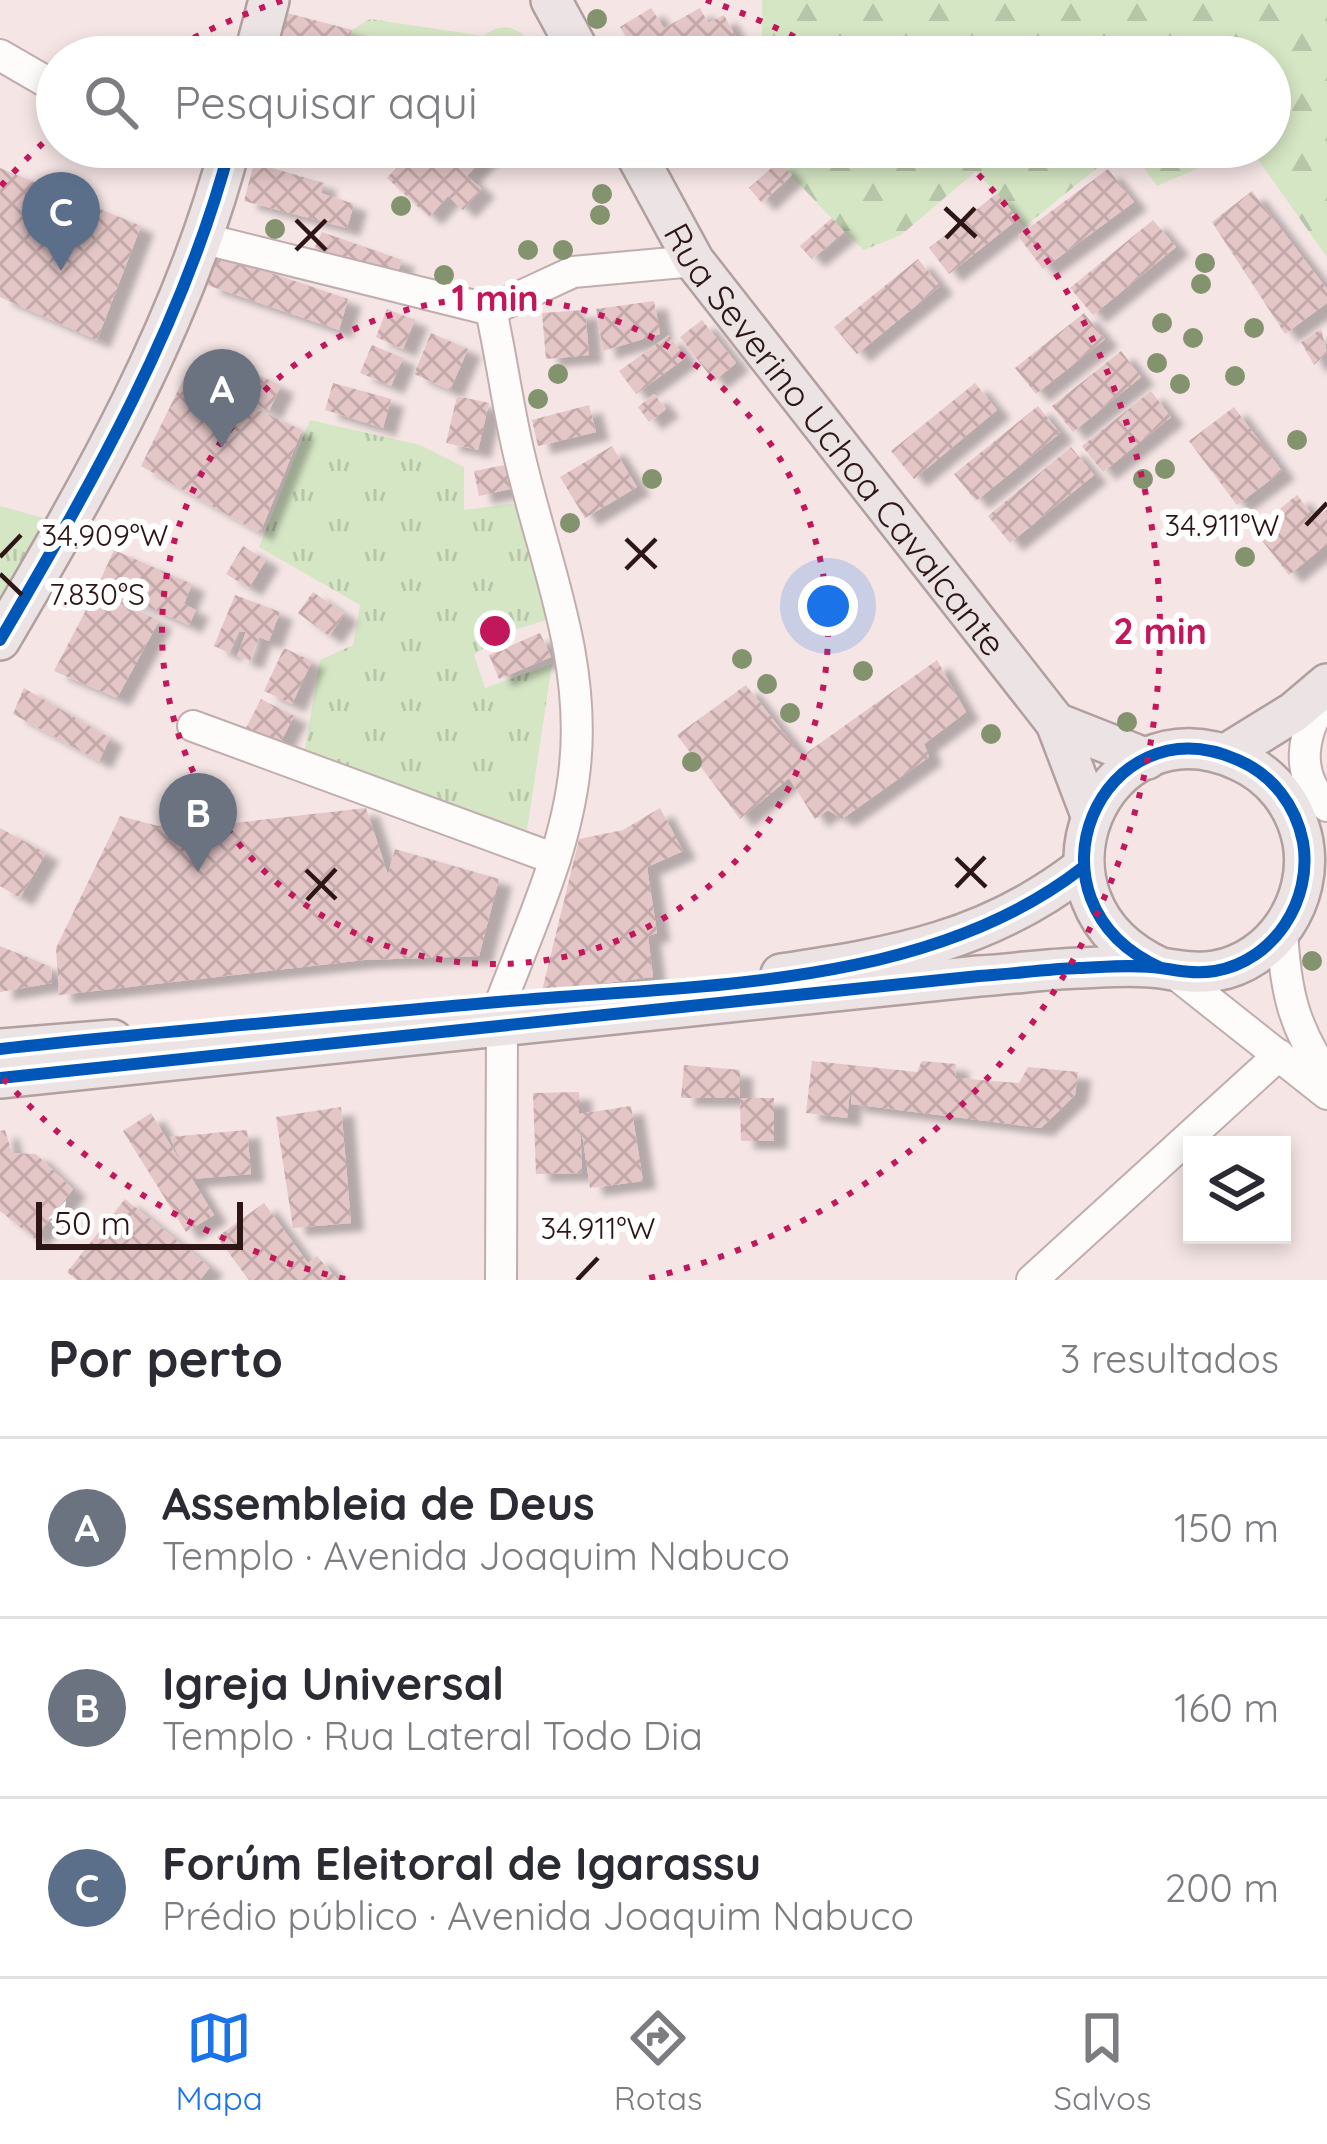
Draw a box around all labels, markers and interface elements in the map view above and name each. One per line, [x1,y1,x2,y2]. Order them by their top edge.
search box [36,36,1291,168]
icon: search [78,69,144,135]
text: Pesquisar aqui [174,74,478,130]
pin: C [22,172,100,271]
street label: Rua Severino Uchoa Cavalcante [655,215,1017,664]
text: 1 min [451,275,539,320]
pin: A [183,349,261,448]
text: 34.911°W [1164,506,1280,544]
text: 34.909°W [41,516,169,554]
text: 7.830°S [49,575,145,613]
your location [798,576,858,636]
text: 2 min [1113,608,1207,653]
centre of rings [474,610,516,652]
pin: B [159,773,237,872]
map controls [1183,1136,1291,1244]
button: layers [1183,1136,1291,1244]
scale bar [36,1196,243,1249]
text: 50 m [54,1202,131,1243]
text: 34.911°W [540,1209,656,1247]
text: Por perto [48,1326,283,1390]
text: 3 resultados [1060,1334,1279,1383]
text: Assembleia de Deus [162,1475,595,1531]
text: A [75,1503,99,1552]
text: 150 m [1174,1503,1279,1552]
text: Templo · Avenida Joaquim Nabuco [162,1531,790,1580]
text: Igreja Universal [162,1655,504,1711]
text: B [74,1683,100,1732]
text: 160 m [1174,1683,1279,1732]
text: Templo · Rua Lateral Todo Dia [162,1711,703,1760]
text: Forúm Eleitoral de Igarassu [162,1835,761,1891]
text: C [75,1863,99,1912]
text: 200 m [1165,1863,1279,1912]
text: Prédio público · Avenida Joaquim Nabuco [162,1891,914,1940]
tab: Mapa [176,2005,263,2118]
tab: Rotas [614,2005,702,2118]
tab: Salvos [1053,2005,1151,2118]

